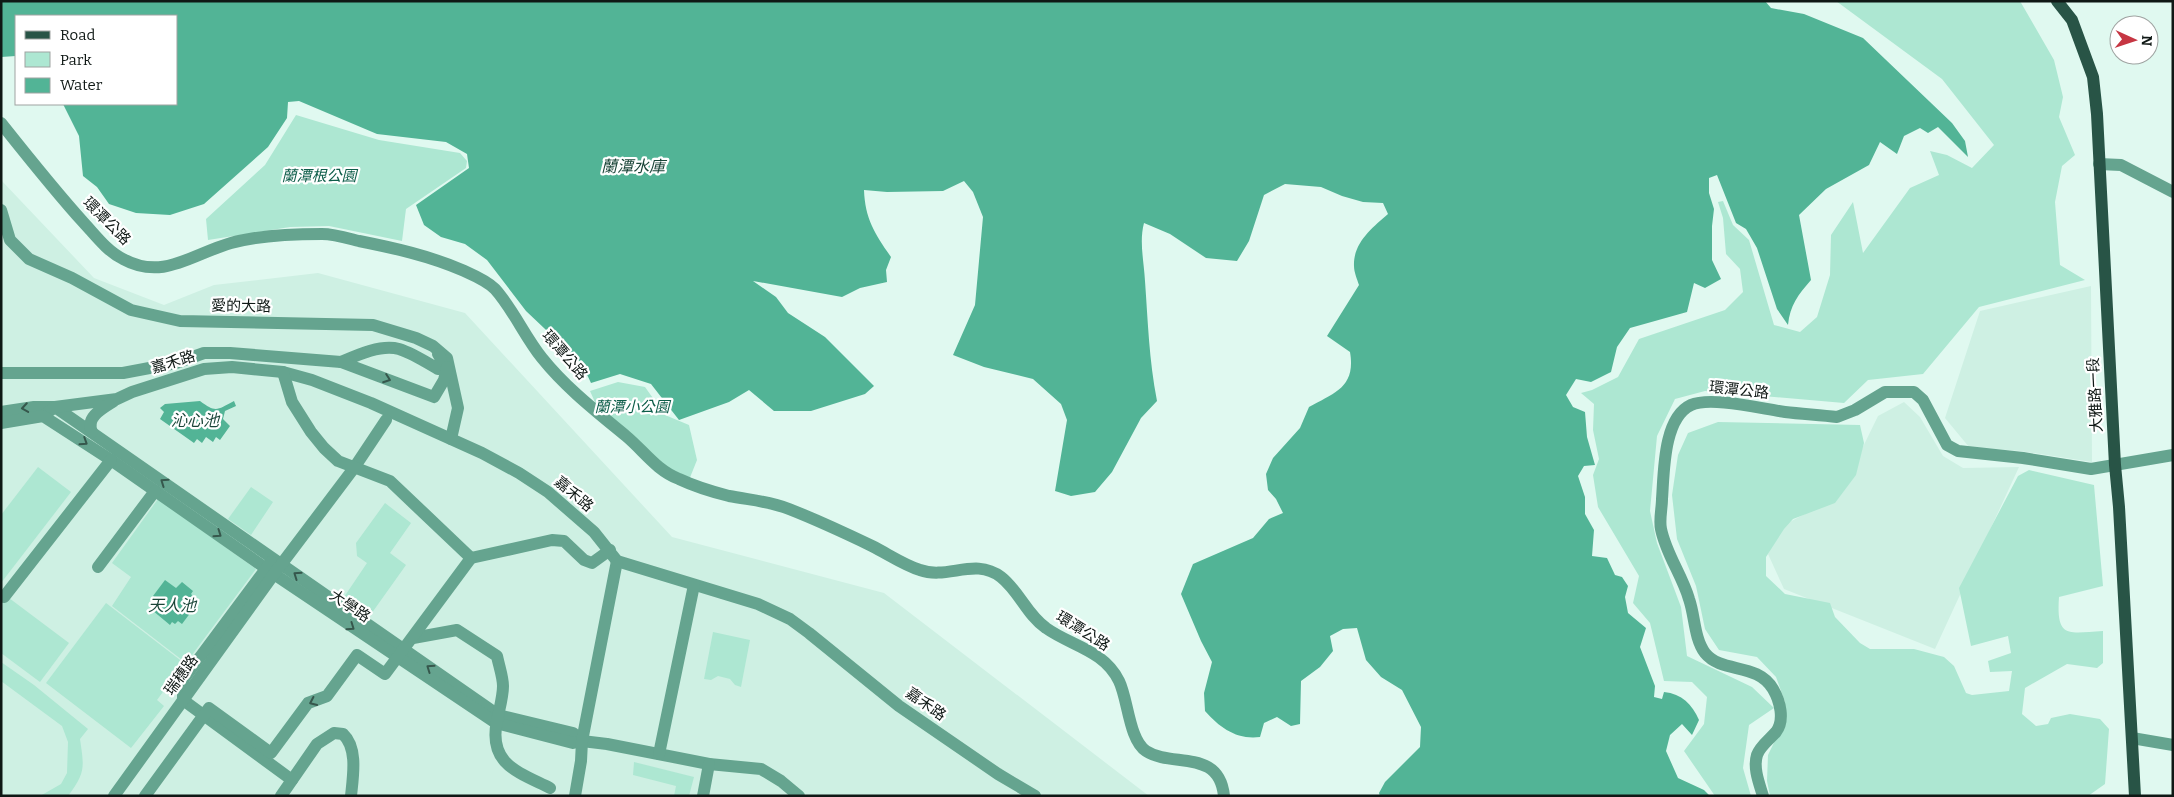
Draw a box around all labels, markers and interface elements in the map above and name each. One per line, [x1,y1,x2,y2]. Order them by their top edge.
legend [15,15,178,105]
north arrow [2109,15,2159,65]
text: Road [60,26,95,44]
text: N [2138,35,2155,47]
text: Park [60,51,92,69]
text: Water [60,76,103,94]
water label: 蘭潭水庫 [601,157,668,176]
park label: 蘭潭根公園 [281,167,358,185]
street label: 環潭公路 [79,193,135,249]
street label: 愛的大路 [211,296,271,316]
street label: 環潭公路 [539,326,591,384]
street label: 嘉禾路 [149,347,197,377]
street label: 大雅路一段 [2084,357,2106,433]
one-way arrow [382,373,391,383]
street label: 環潭公路 [1708,378,1770,402]
park label: 蘭潭小公園 [594,398,671,416]
one-way arrow [21,403,29,413]
water label: 沁心池 [171,411,221,430]
one-way arrow [78,436,88,445]
street label: 嘉禾路 [551,473,597,515]
one-way arrow [160,479,170,488]
one-way arrow [212,529,221,537]
one-way arrow [293,572,303,581]
street label: 大學路 [326,586,374,626]
water label: 天人池 [148,596,198,615]
street label: 環潭公路 [1053,607,1113,655]
one-way arrow [346,621,355,630]
street label: 瑞穗路 [160,652,202,698]
one-way arrow [427,665,436,674]
street label: 嘉禾路 [902,684,950,724]
one-way arrow [310,695,319,705]

